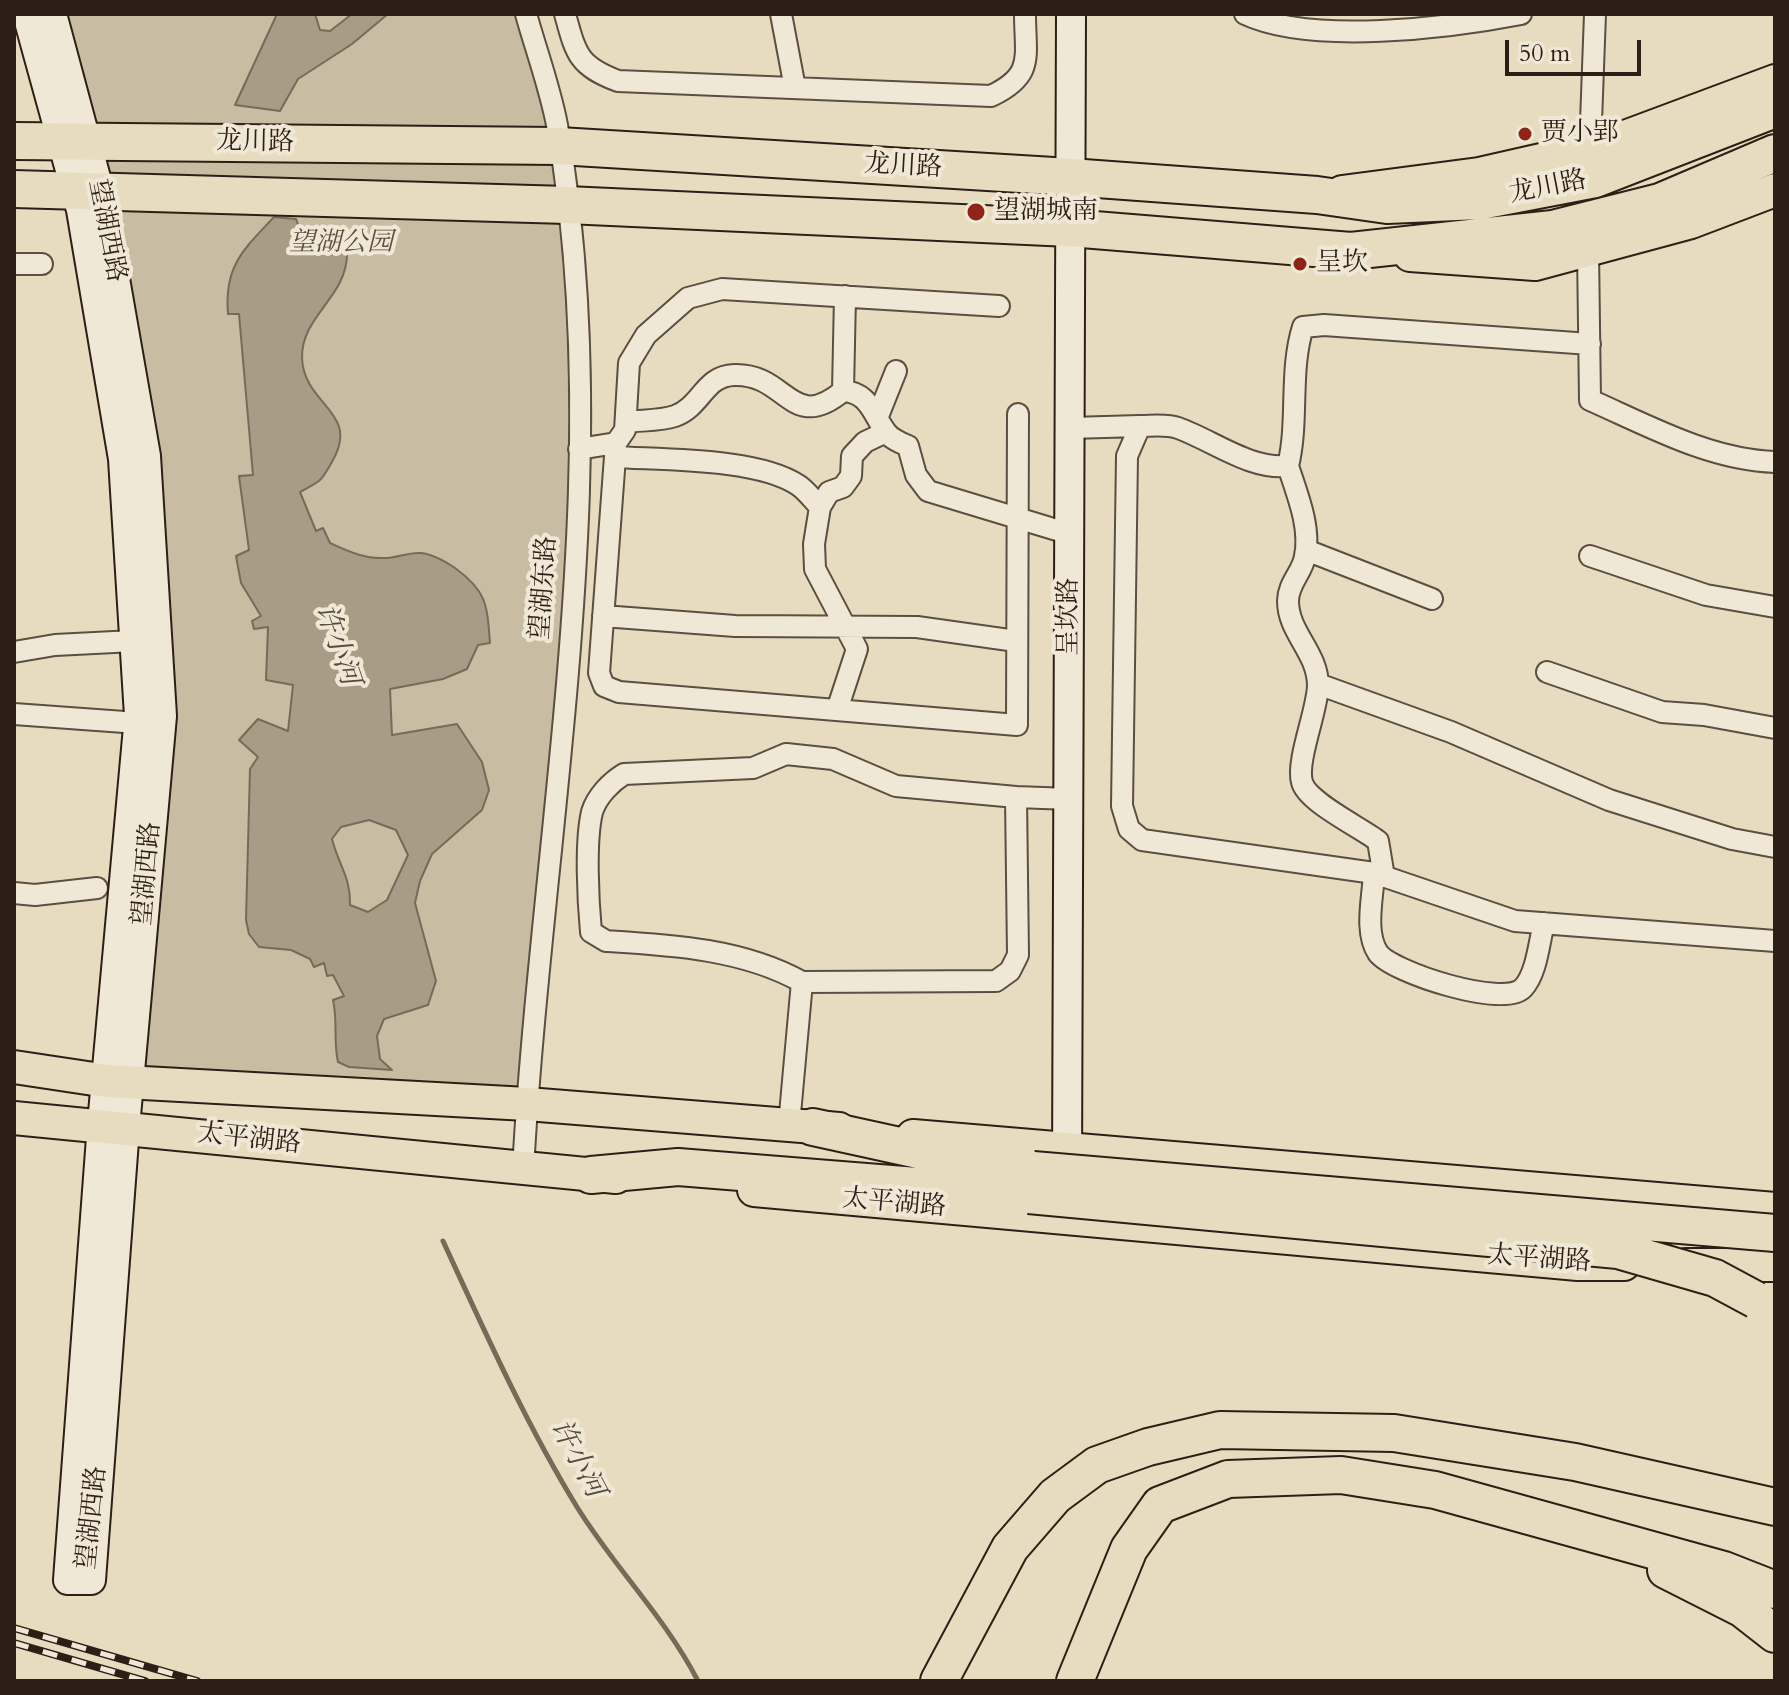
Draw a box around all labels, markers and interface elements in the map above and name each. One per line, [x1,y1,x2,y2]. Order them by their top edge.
scale bar [1509,24,1645,74]
text: 50 m [1519,37,1570,70]
place label: 贾小郢 [1541,118,1619,150]
marker: 贾小郢 [1516,125,1534,143]
street label: 龙川路 [216,127,294,159]
street label: 龙川路 [863,149,943,185]
street label: 龙川路 [1507,165,1589,211]
street label: 望湖西路 [81,177,131,285]
place label: 望湖城南 [994,196,1098,228]
marker: 望湖城南 [965,201,987,223]
park label: 望湖公园 [289,228,393,260]
place label: 呈坎 [1316,248,1368,280]
marker: 呈坎 [1291,255,1309,273]
street label: 望湖东路 [526,535,564,641]
street label: 呈坎路 [1054,578,1086,656]
water label: 许小河 [306,600,366,690]
street label: 望湖西路 [128,821,168,927]
street label: 太平湖路 [196,1119,302,1161]
street label: 太平湖路 [841,1184,947,1224]
street label: 太平湖路 [1486,1241,1592,1279]
water label: 许小河 [541,1414,611,1504]
street label: 望湖西路 [72,1465,114,1571]

